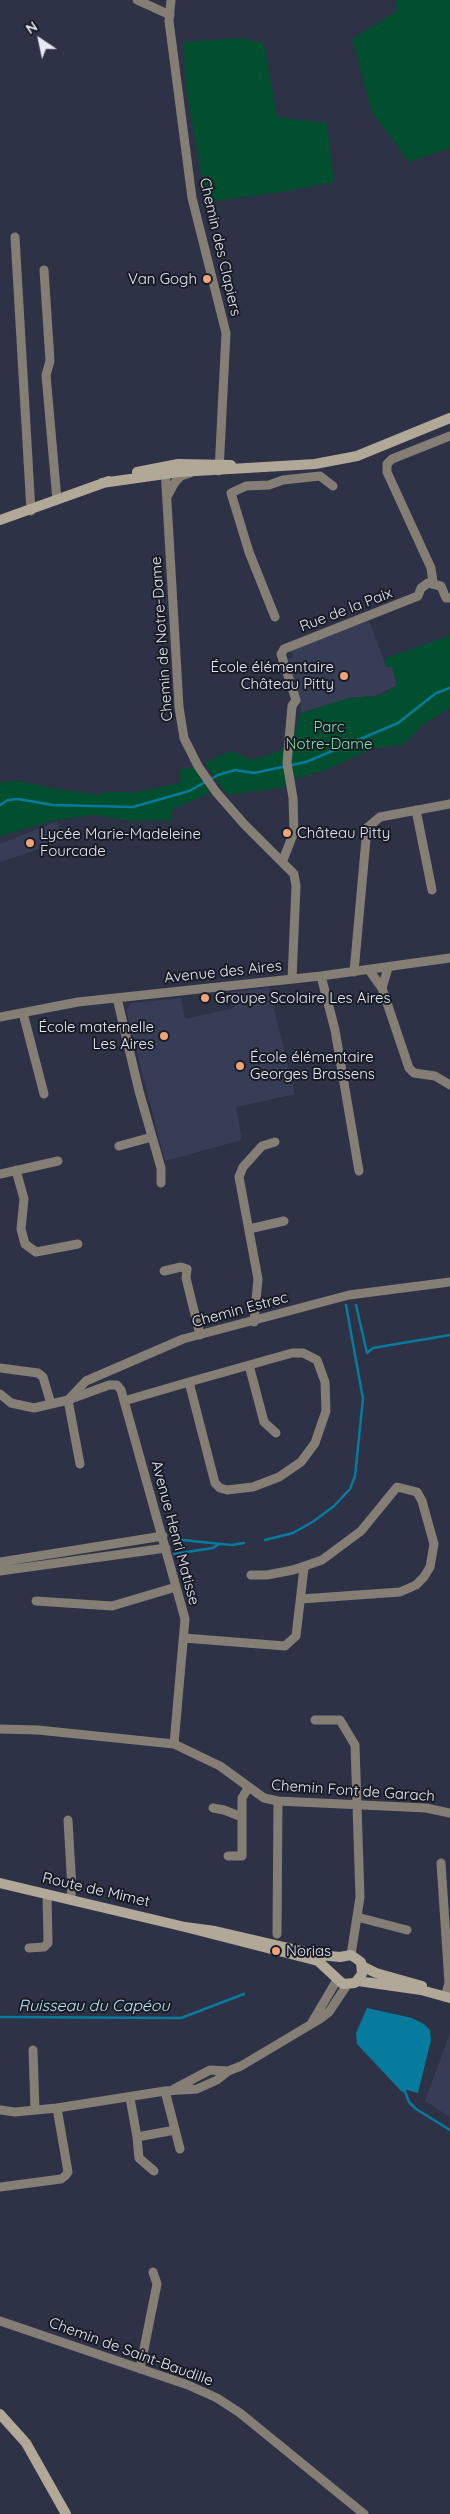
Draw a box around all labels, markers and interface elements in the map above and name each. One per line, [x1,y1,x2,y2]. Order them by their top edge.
north arrow [15,15,65,65]
text: N [22,17,41,38]
street label: Chemin des Clapiers [195,176,245,318]
place label: Van Gogh [128,270,197,288]
marker: Van Gogh [201,273,213,285]
street label: Chemin de Notre-Dame [147,556,177,722]
street label: Rue de la Paix [297,584,395,636]
place label: École élémentaire Château Pitty [210,658,334,693]
marker: École élémentaire Château Pitty [338,670,350,682]
park label: Parc Notre-Dame [286,718,372,753]
place label: Château Pitty [297,824,390,842]
place label: Lycée Marie-Madeleine Fourcade [40,825,201,860]
marker: Château Pitty [281,827,293,839]
marker: Lycée Marie-Madeleine Fourcade [24,837,36,849]
street label: Avenue des Aires [163,957,283,987]
place label: Groupe Scolaire Les Aires [215,989,391,1007]
marker: Groupe Scolaire Les Aires [199,992,211,1004]
place label: École maternelle Les Aires [38,1018,154,1053]
marker: École maternelle Les Aires [158,1030,170,1042]
place label: École élémentaire Georges Brassens [250,1048,375,1083]
marker: École élémentaire Georges Brassens [234,1060,246,1072]
street label: Chemin Estrec [190,1289,290,1331]
street label: Avenue Henri Matisse [147,1459,203,1607]
street label: Chemin Font de Garach [271,1776,435,1806]
street label: Route de Mimet [41,1869,151,1911]
place label: Norias [286,1942,331,1960]
marker: Norias [270,1945,282,1957]
water label: Ruisseau du Capéou [18,1996,170,2016]
street label: Chemin de Saint-Baudille [47,2314,215,2390]

